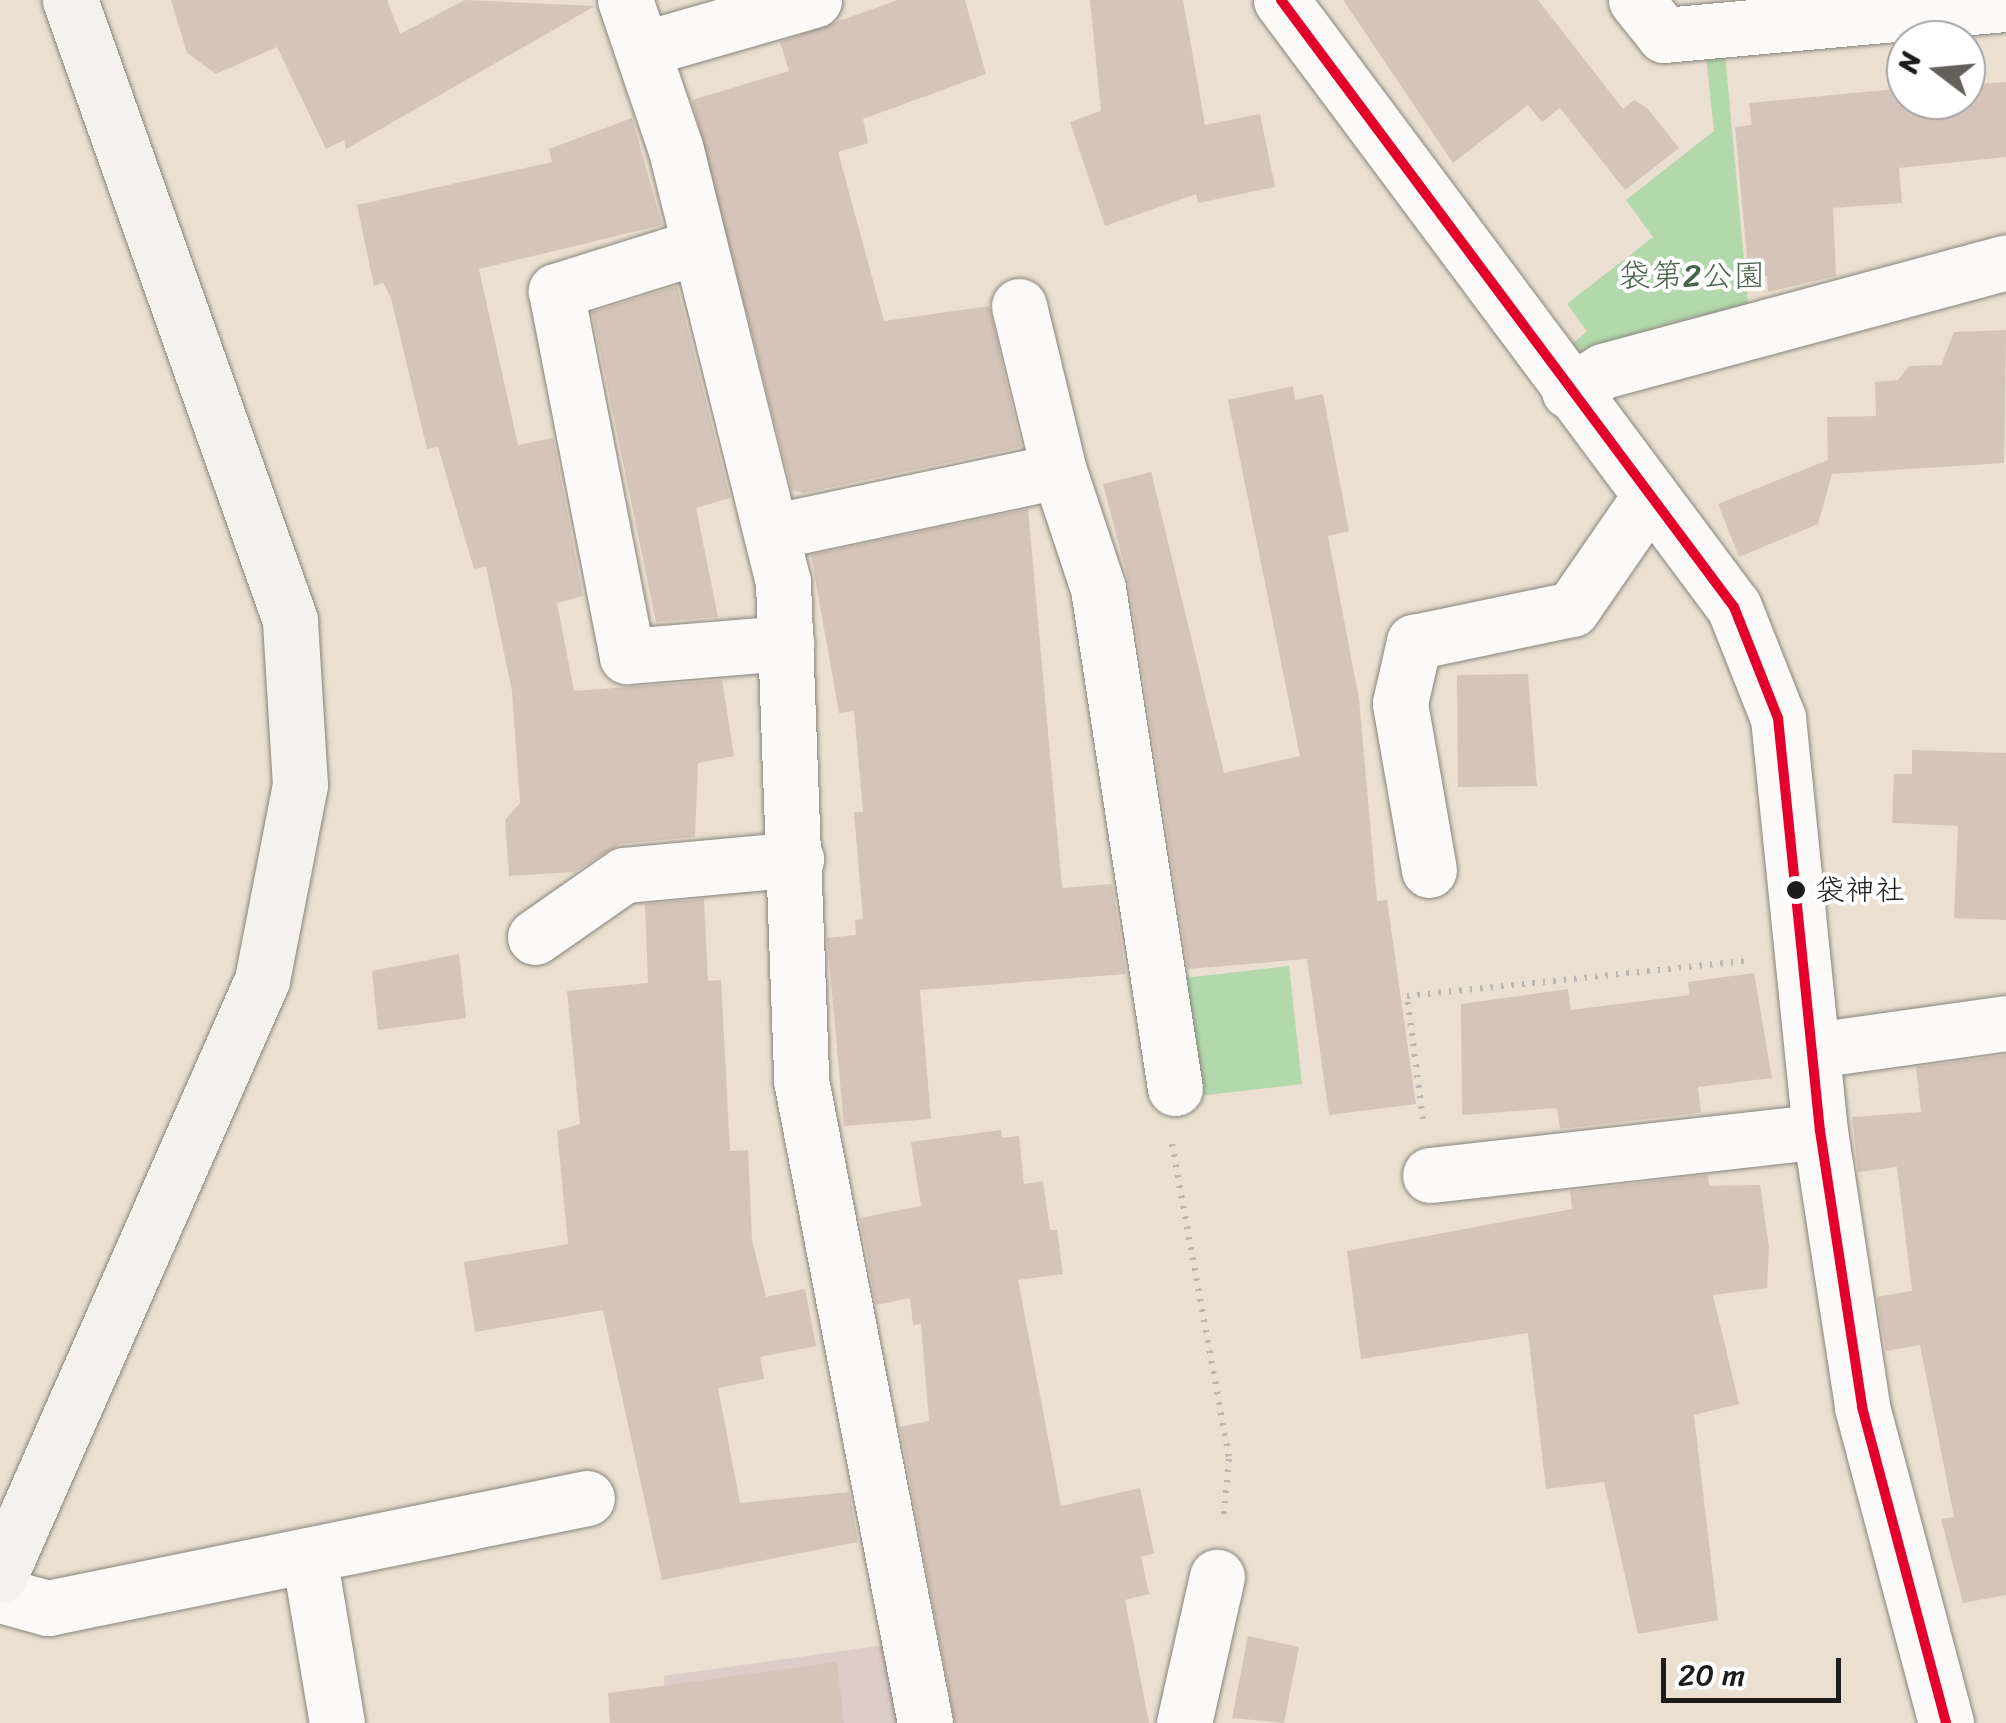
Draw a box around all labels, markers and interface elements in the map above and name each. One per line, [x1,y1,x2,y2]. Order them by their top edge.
north arrow [1886,20,1986,120]
text: N [1882,46,1935,78]
park label: 袋第2公園 [1619,257,1765,295]
place label: 袋神社 [1815,872,1905,908]
marker: 袋神社 [1786,880,1806,900]
scale bar [1666,1638,1846,1700]
text: 20 m [1678,1648,1745,1702]

